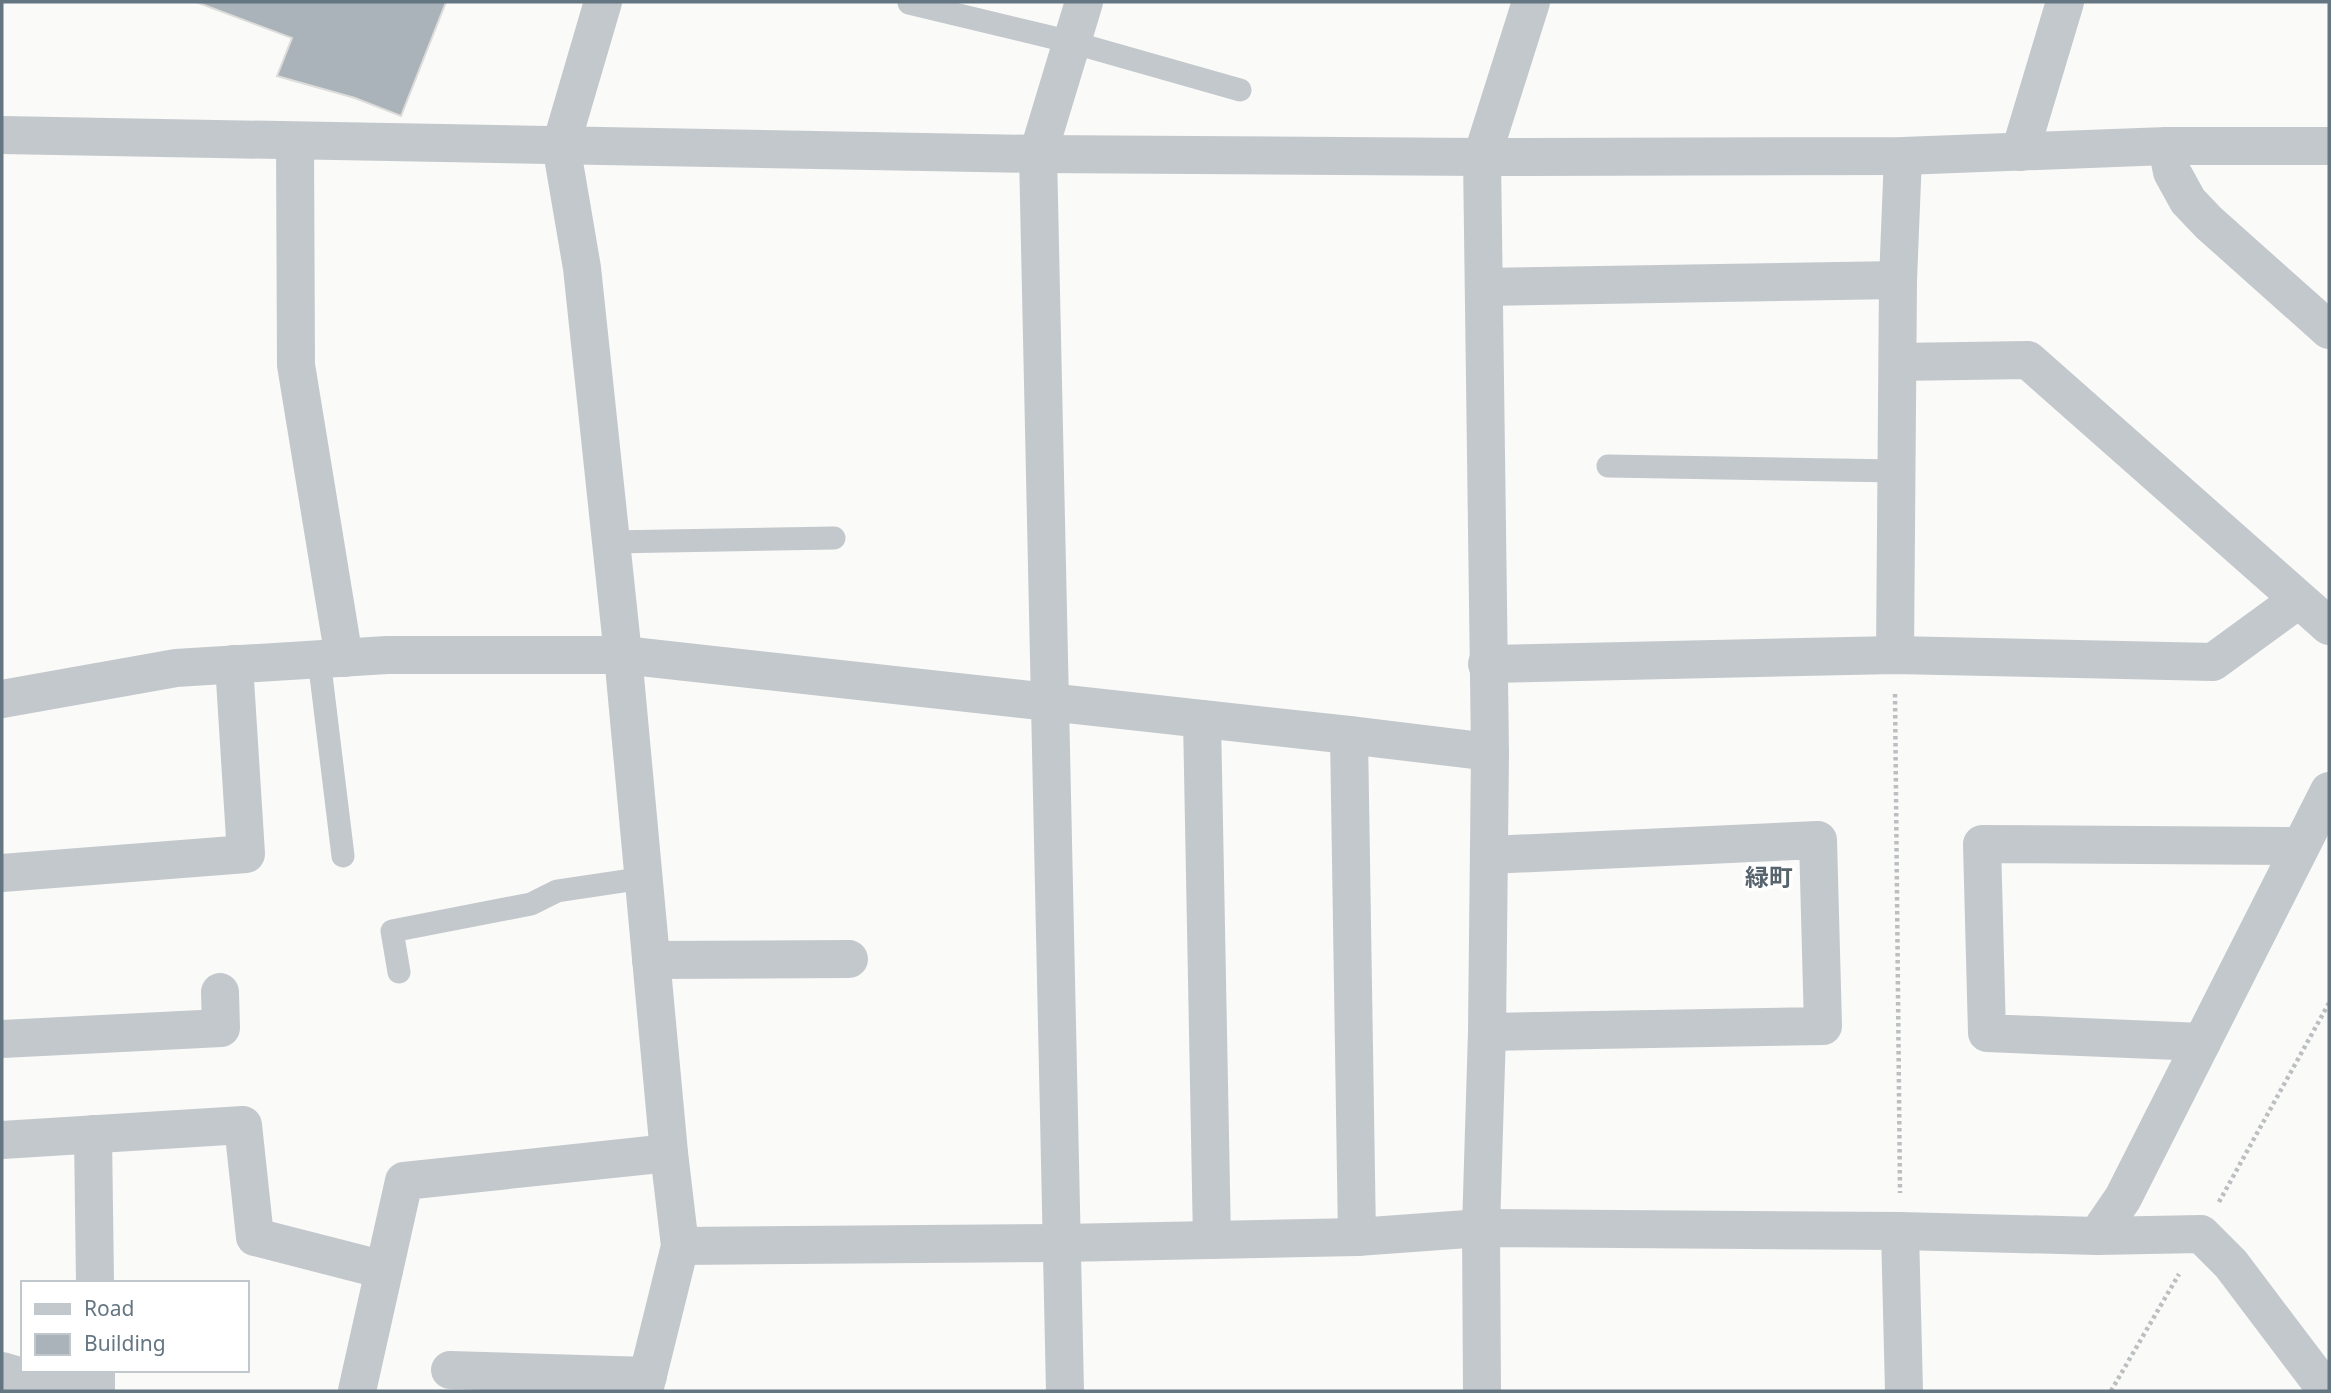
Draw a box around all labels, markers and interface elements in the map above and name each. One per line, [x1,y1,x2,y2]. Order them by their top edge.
district label: 緑町 [1745,860,1793,893]
legend [21,1281,248,1372]
text: Road [84,1294,134,1322]
text: Building [84,1329,166,1357]

